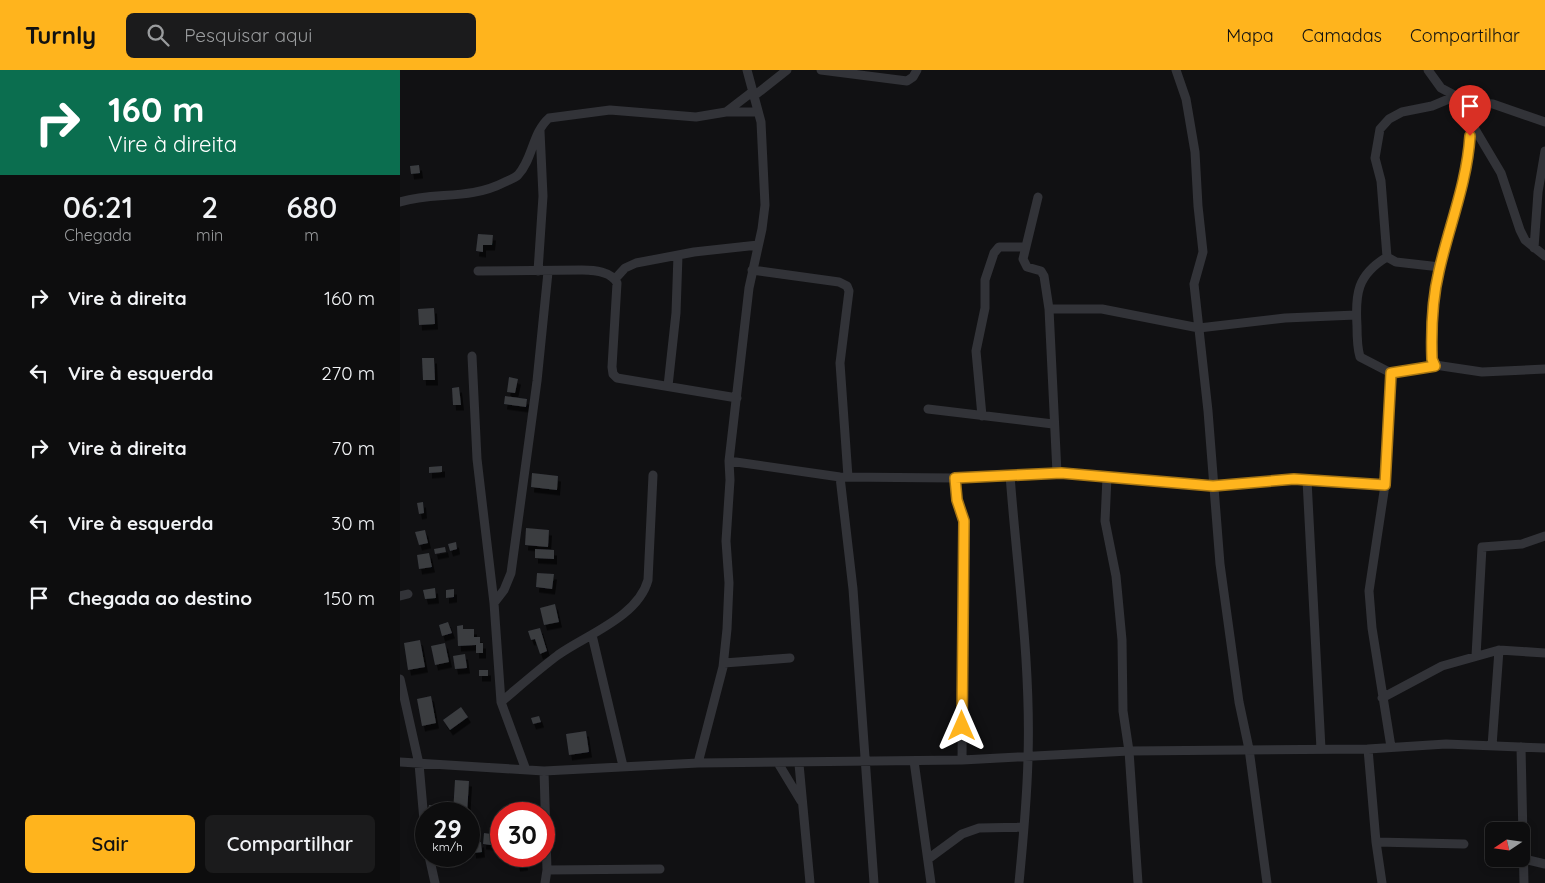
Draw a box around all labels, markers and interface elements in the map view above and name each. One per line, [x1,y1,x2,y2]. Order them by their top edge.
search box [126,13,476,58]
text: Turnly [25,20,96,50]
icon: search [144,21,172,49]
text: Pesquisar aqui [184,23,312,47]
text: Mapa [1226,24,1274,47]
text: Camadas [1302,24,1382,47]
text: Compartilhar [1410,24,1520,47]
pin [1449,85,1491,136]
text: 160 m [108,87,205,131]
icon: right [25,90,90,155]
icon: arrive [1456,92,1484,120]
text: Vire à direita [108,130,237,158]
text: 06:21 [63,188,133,226]
text: 2 [201,188,218,226]
text: 680 [286,188,337,226]
text: Chegada [64,225,132,245]
text: min [196,225,223,245]
text: m [304,225,319,245]
icon: right [25,284,53,312]
text: Vire à direita [68,286,187,310]
text: 160 m [324,286,375,310]
icon: left [25,359,53,387]
text: Vire à esquerda [68,361,213,385]
text: 270 m [321,361,375,385]
icon: right [25,434,53,462]
text: Vire à direita [68,436,187,460]
text: 70 m [331,436,375,460]
icon: left [25,509,53,537]
text: Vire à esquerda [68,511,213,535]
text: 30 m [331,511,375,535]
icon: arrive [25,584,53,612]
text: Chegada ao destino [68,586,252,610]
text: 150 m [324,586,375,610]
position arrow [935,699,987,751]
speed limit sign: 30 [490,802,555,867]
text: 29 [433,813,462,844]
button: Sair [25,815,195,873]
button: Compartilhar [205,815,375,873]
north arrow [1485,822,1530,868]
map controls [1485,822,1530,867]
text: km/h [432,839,463,854]

